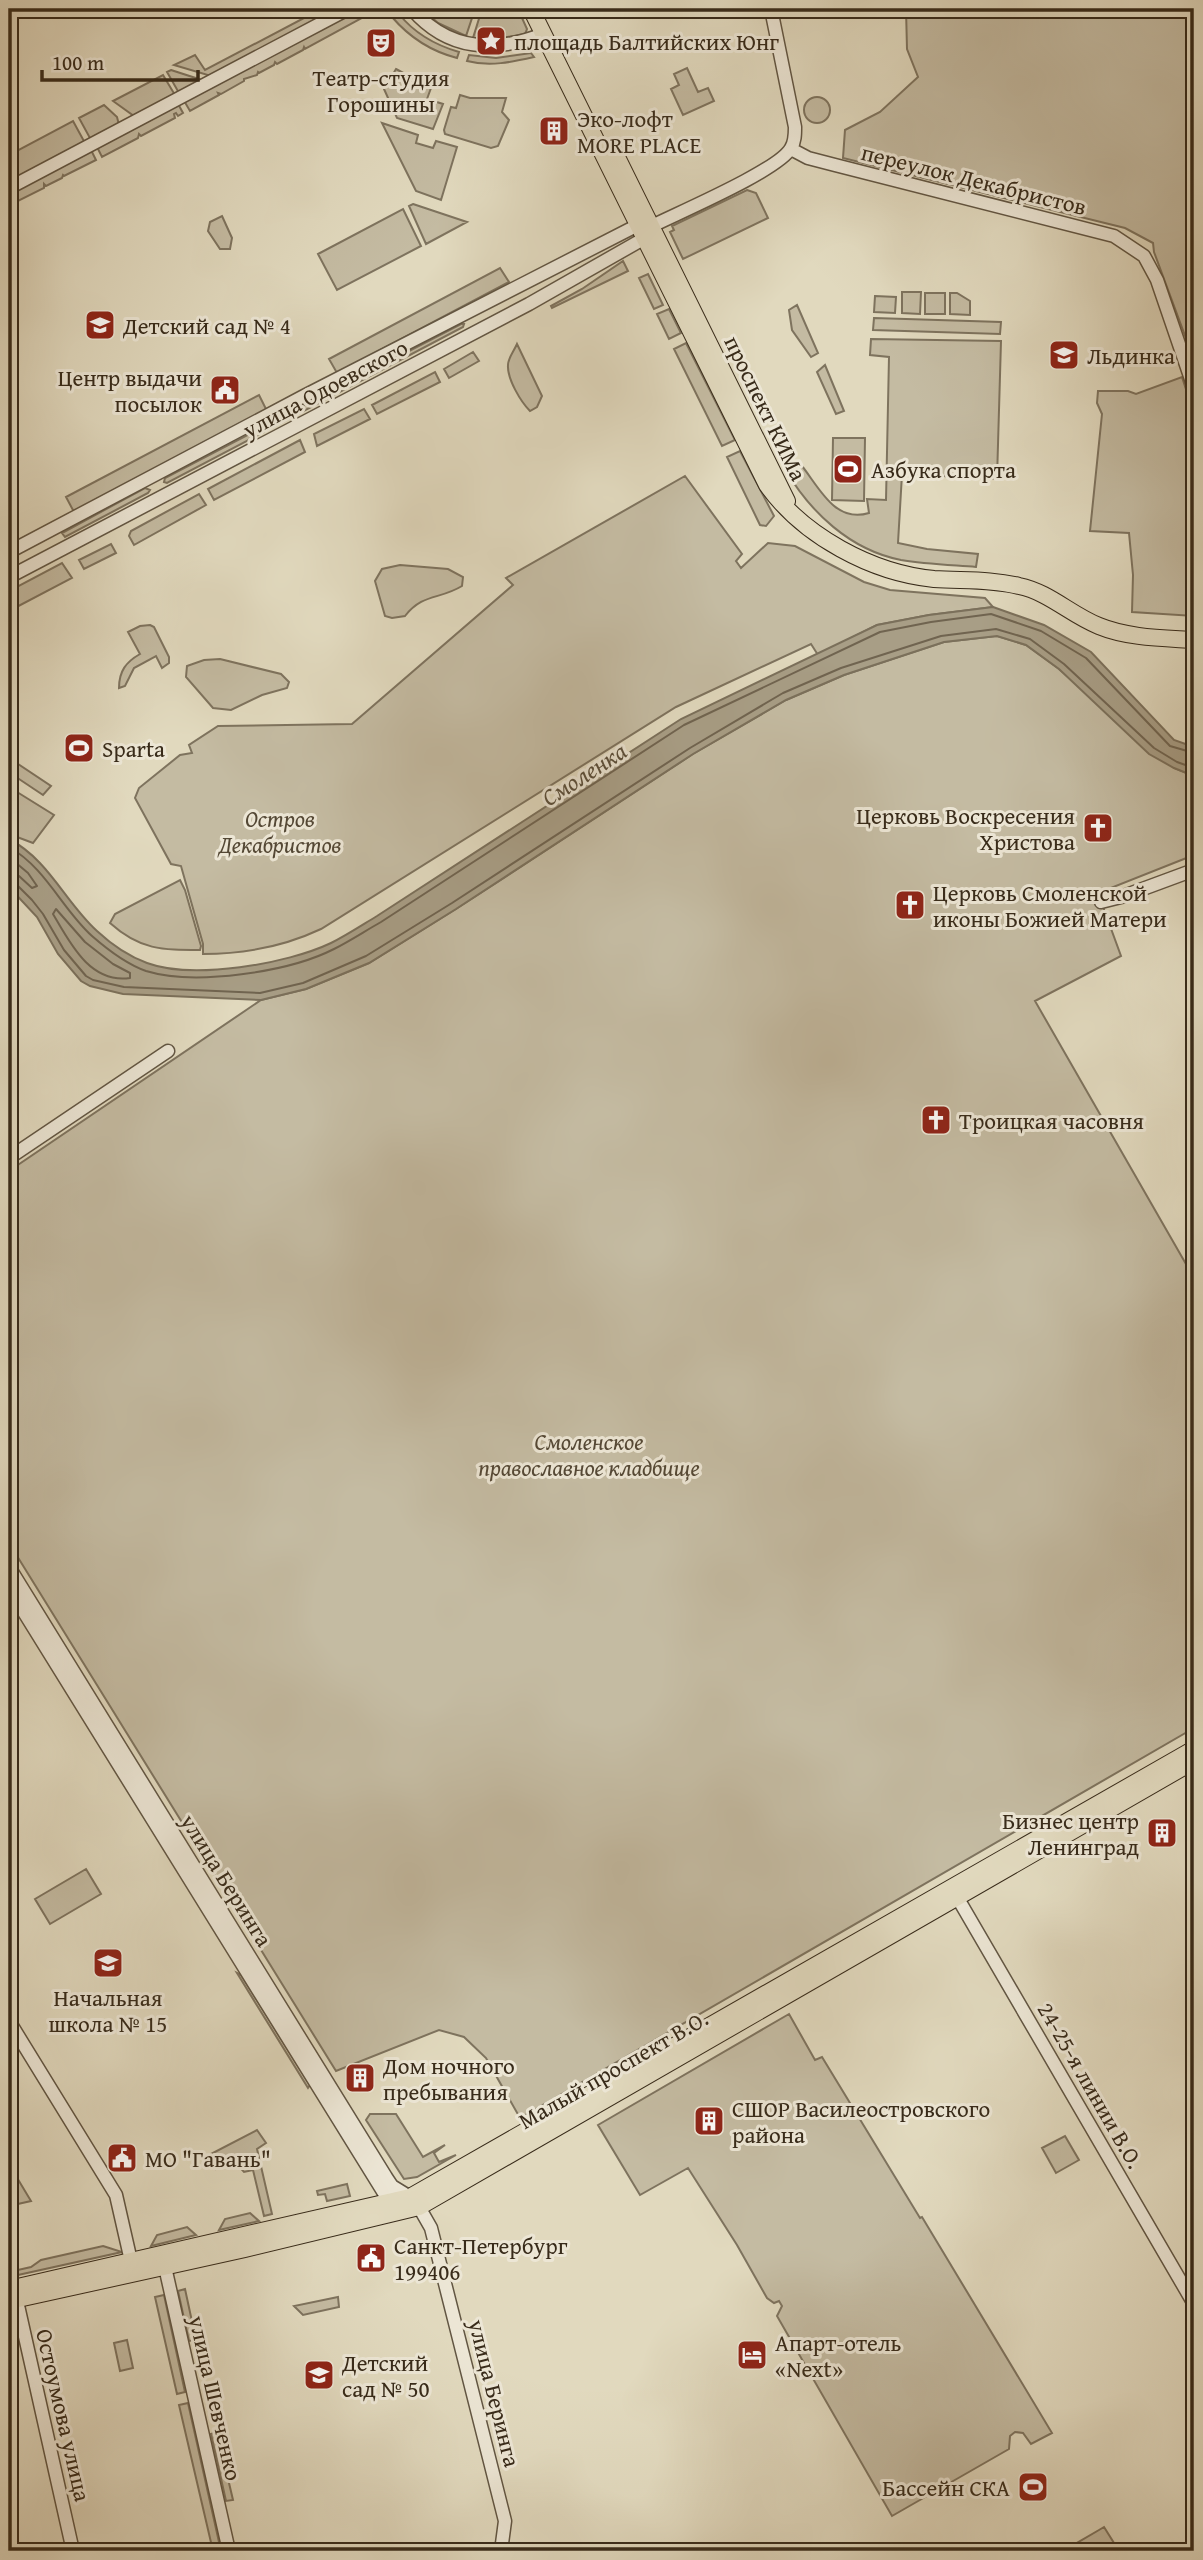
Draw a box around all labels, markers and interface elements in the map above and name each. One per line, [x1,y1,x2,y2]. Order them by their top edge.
place icon: площадь Балтийских Юнг [474,24,508,58]
place label: площадь Балтийских Юнг [514,25,779,58]
theatre icon: Театр-студия Горошины [364,26,398,60]
scale bar [42,38,198,82]
text: 100 m [52,47,104,78]
place label: Театр-студия Горошины [313,61,450,120]
place label: Эко-лофт MORE PLACE [577,102,701,161]
building icon: Эко-лофт MORE PLACE [537,114,571,148]
street label: переулок Декабристов [858,135,1090,223]
school or university icon: Детский сад № 4 [83,308,117,342]
place label: Детский сад № 4 [122,309,291,342]
street label: проспект КИМа [717,330,815,486]
street label: улица Одоевского [236,331,413,446]
school or university icon: Льдинка [1047,338,1081,372]
place label: Льдинка [1087,339,1175,372]
place label: Центр выдачи посылок [58,361,202,420]
public building icon: Центр выдачи посылок [208,373,242,407]
sports icon: Азбука спорта [831,452,865,486]
place label: Азбука спорта [871,453,1016,486]
sports icon: Sparta [62,731,96,765]
place label: Sparta [102,732,165,765]
water label: Смоленка [535,733,633,815]
place label: Церковь Воскресения Христова [856,799,1075,858]
park label: Остров Декабристов [216,802,342,861]
church icon: Церковь Воскресения Христова [1081,811,1115,845]
place label: Церковь Смоленской иконы Божией Матери [933,876,1167,935]
church icon: Церковь Смоленской иконы Божией Матери [893,888,927,922]
church icon: Троицкая часовня [919,1103,953,1137]
place label: Троицкая часовня [959,1104,1144,1137]
park label: Смоленское православное кладбище [478,1425,700,1484]
place label: Бизнес центр Ленинград [1002,1804,1139,1863]
street label: улица Беринга [172,1806,281,1953]
building icon: Бизнес центр Ленинград [1145,1816,1179,1850]
school or university icon: Начальная школа № 15 [91,1946,125,1980]
place label: Начальная школа № 15 [49,1981,167,2040]
street label: 24-25-я линии В.О. [1030,1996,1152,2174]
street label: Малый проспект В.О. [512,2001,714,2137]
place label: Дом ночного пребывания [382,2049,515,2108]
building icon: Дом ночного пребывания [343,2061,377,2095]
place label: СШОР Василеостровского района [732,2092,990,2151]
building icon: СШОР Василеостровского района [692,2104,726,2138]
public building icon: МО "Гавань" [105,2141,139,2175]
place label: МО "Гавань" [145,2142,271,2175]
place label: Санкт-Петербург 199406 [394,2229,568,2288]
public building icon: Санкт-Петербург 199406 [354,2241,388,2275]
street label: улица Шевченко [181,2311,251,2484]
street label: улица Беринга [460,2315,529,2470]
street label: Остоумова улица [28,2325,100,2505]
place label: Апарт-отель «Next» [775,2326,902,2385]
hotel icon: Апарт-отель «Next» [735,2338,769,2372]
place label: Детский сад № 50 [341,2346,430,2405]
school or university icon: Детский сад № 50 [302,2358,336,2392]
sports icon: Бассейн СКА [1016,2470,1050,2504]
place label: Бассейн СКА [882,2471,1010,2504]

